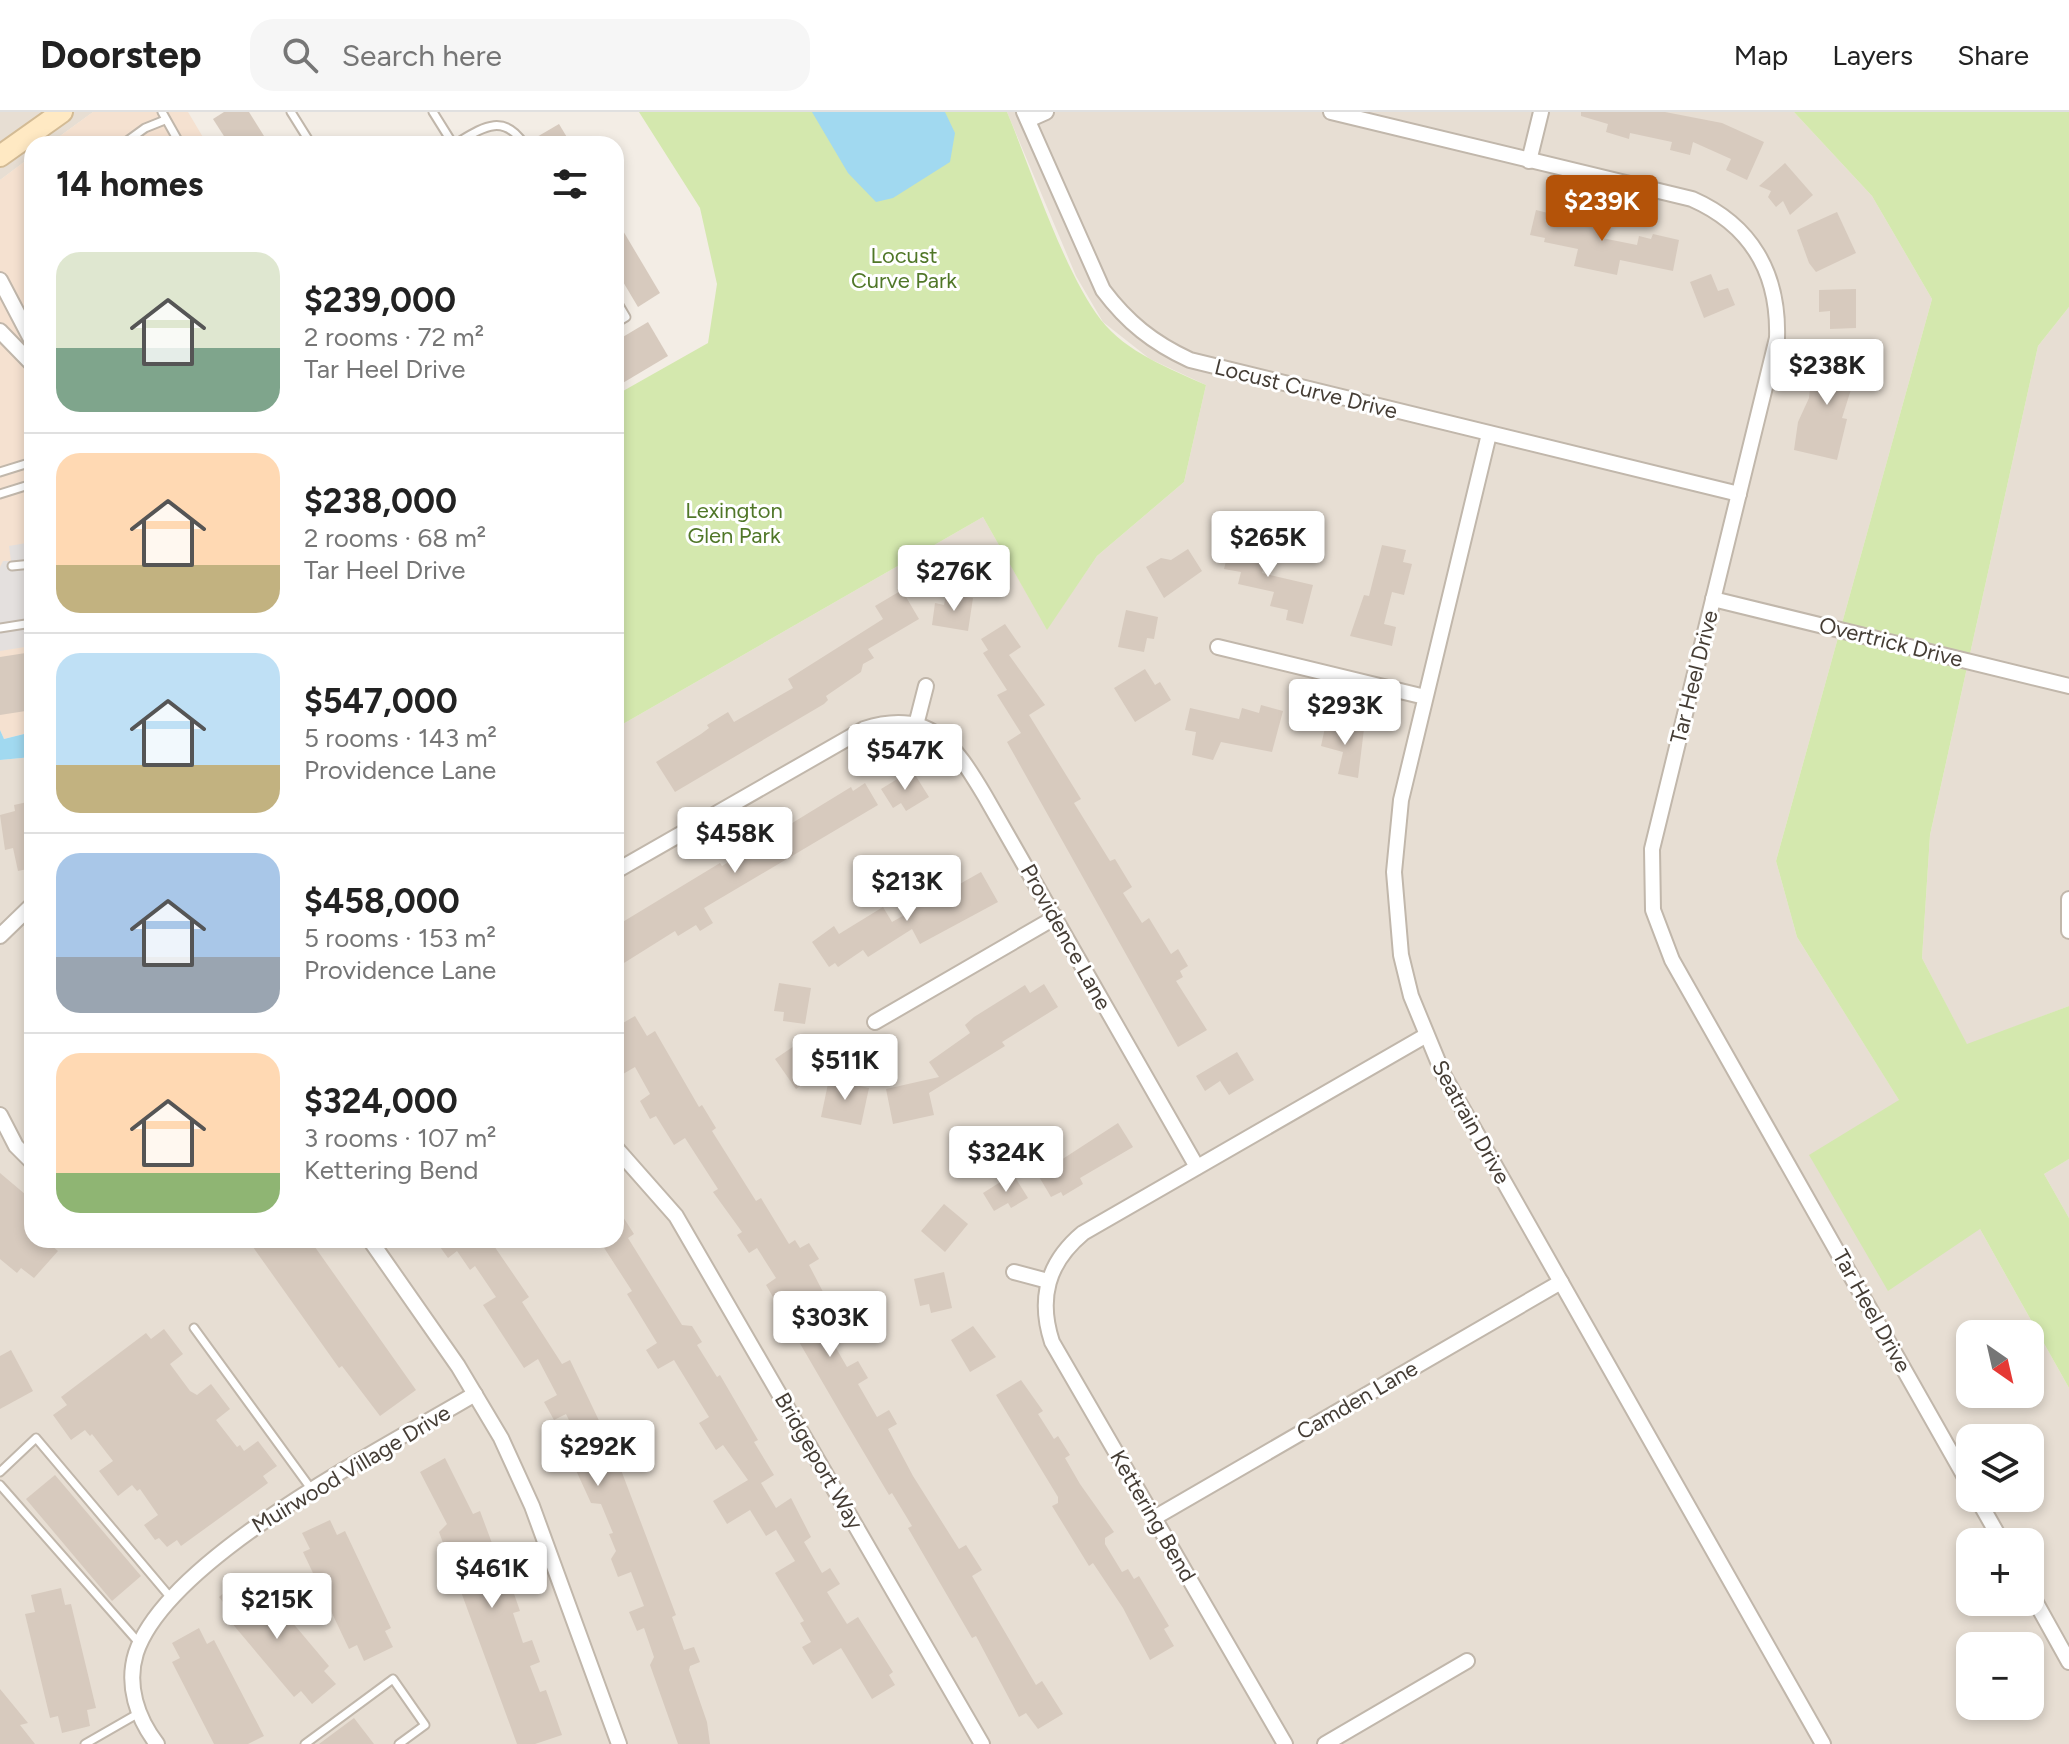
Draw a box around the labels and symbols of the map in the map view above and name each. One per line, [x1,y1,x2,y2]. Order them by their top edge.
pin: $239K [1546,175,1658,243]
park label: Locust Curve Park [851,242,957,294]
pin: $238K [1771,339,1883,407]
street label: Locust Curve Drive [1212,353,1400,425]
park label: Lexington Glen Park [685,497,783,549]
pin: $265K [1212,511,1324,579]
pin: $276K [898,545,1010,613]
street label: Tar Heel Drive [1664,607,1724,747]
street label: Overtrick Drive [1816,611,1966,673]
pin: $293K [1289,679,1401,747]
pin: $547K [849,724,961,792]
pin: $458K [679,807,791,875]
pin: $213K [851,855,963,923]
street label: Providence Lane [1015,859,1117,1015]
pin: $511K [789,1034,901,1102]
street label: Seatrain Drive [1426,1055,1516,1189]
pin: $324K [950,1126,1062,1194]
street label: Tar Heel Drive [1827,1245,1917,1377]
pin: $303K [774,1291,886,1359]
north arrow [1956,1320,2044,1408]
street label: Camden Lane [1292,1354,1422,1446]
street label: Bridgeport Way [769,1388,869,1535]
street label: Muirwood Village Drive [247,1399,455,1539]
pin: $292K [542,1420,654,1488]
street label: Kettering Bend [1104,1445,1202,1587]
pin: $461K [436,1542,548,1610]
pin: $215K [221,1573,333,1641]

